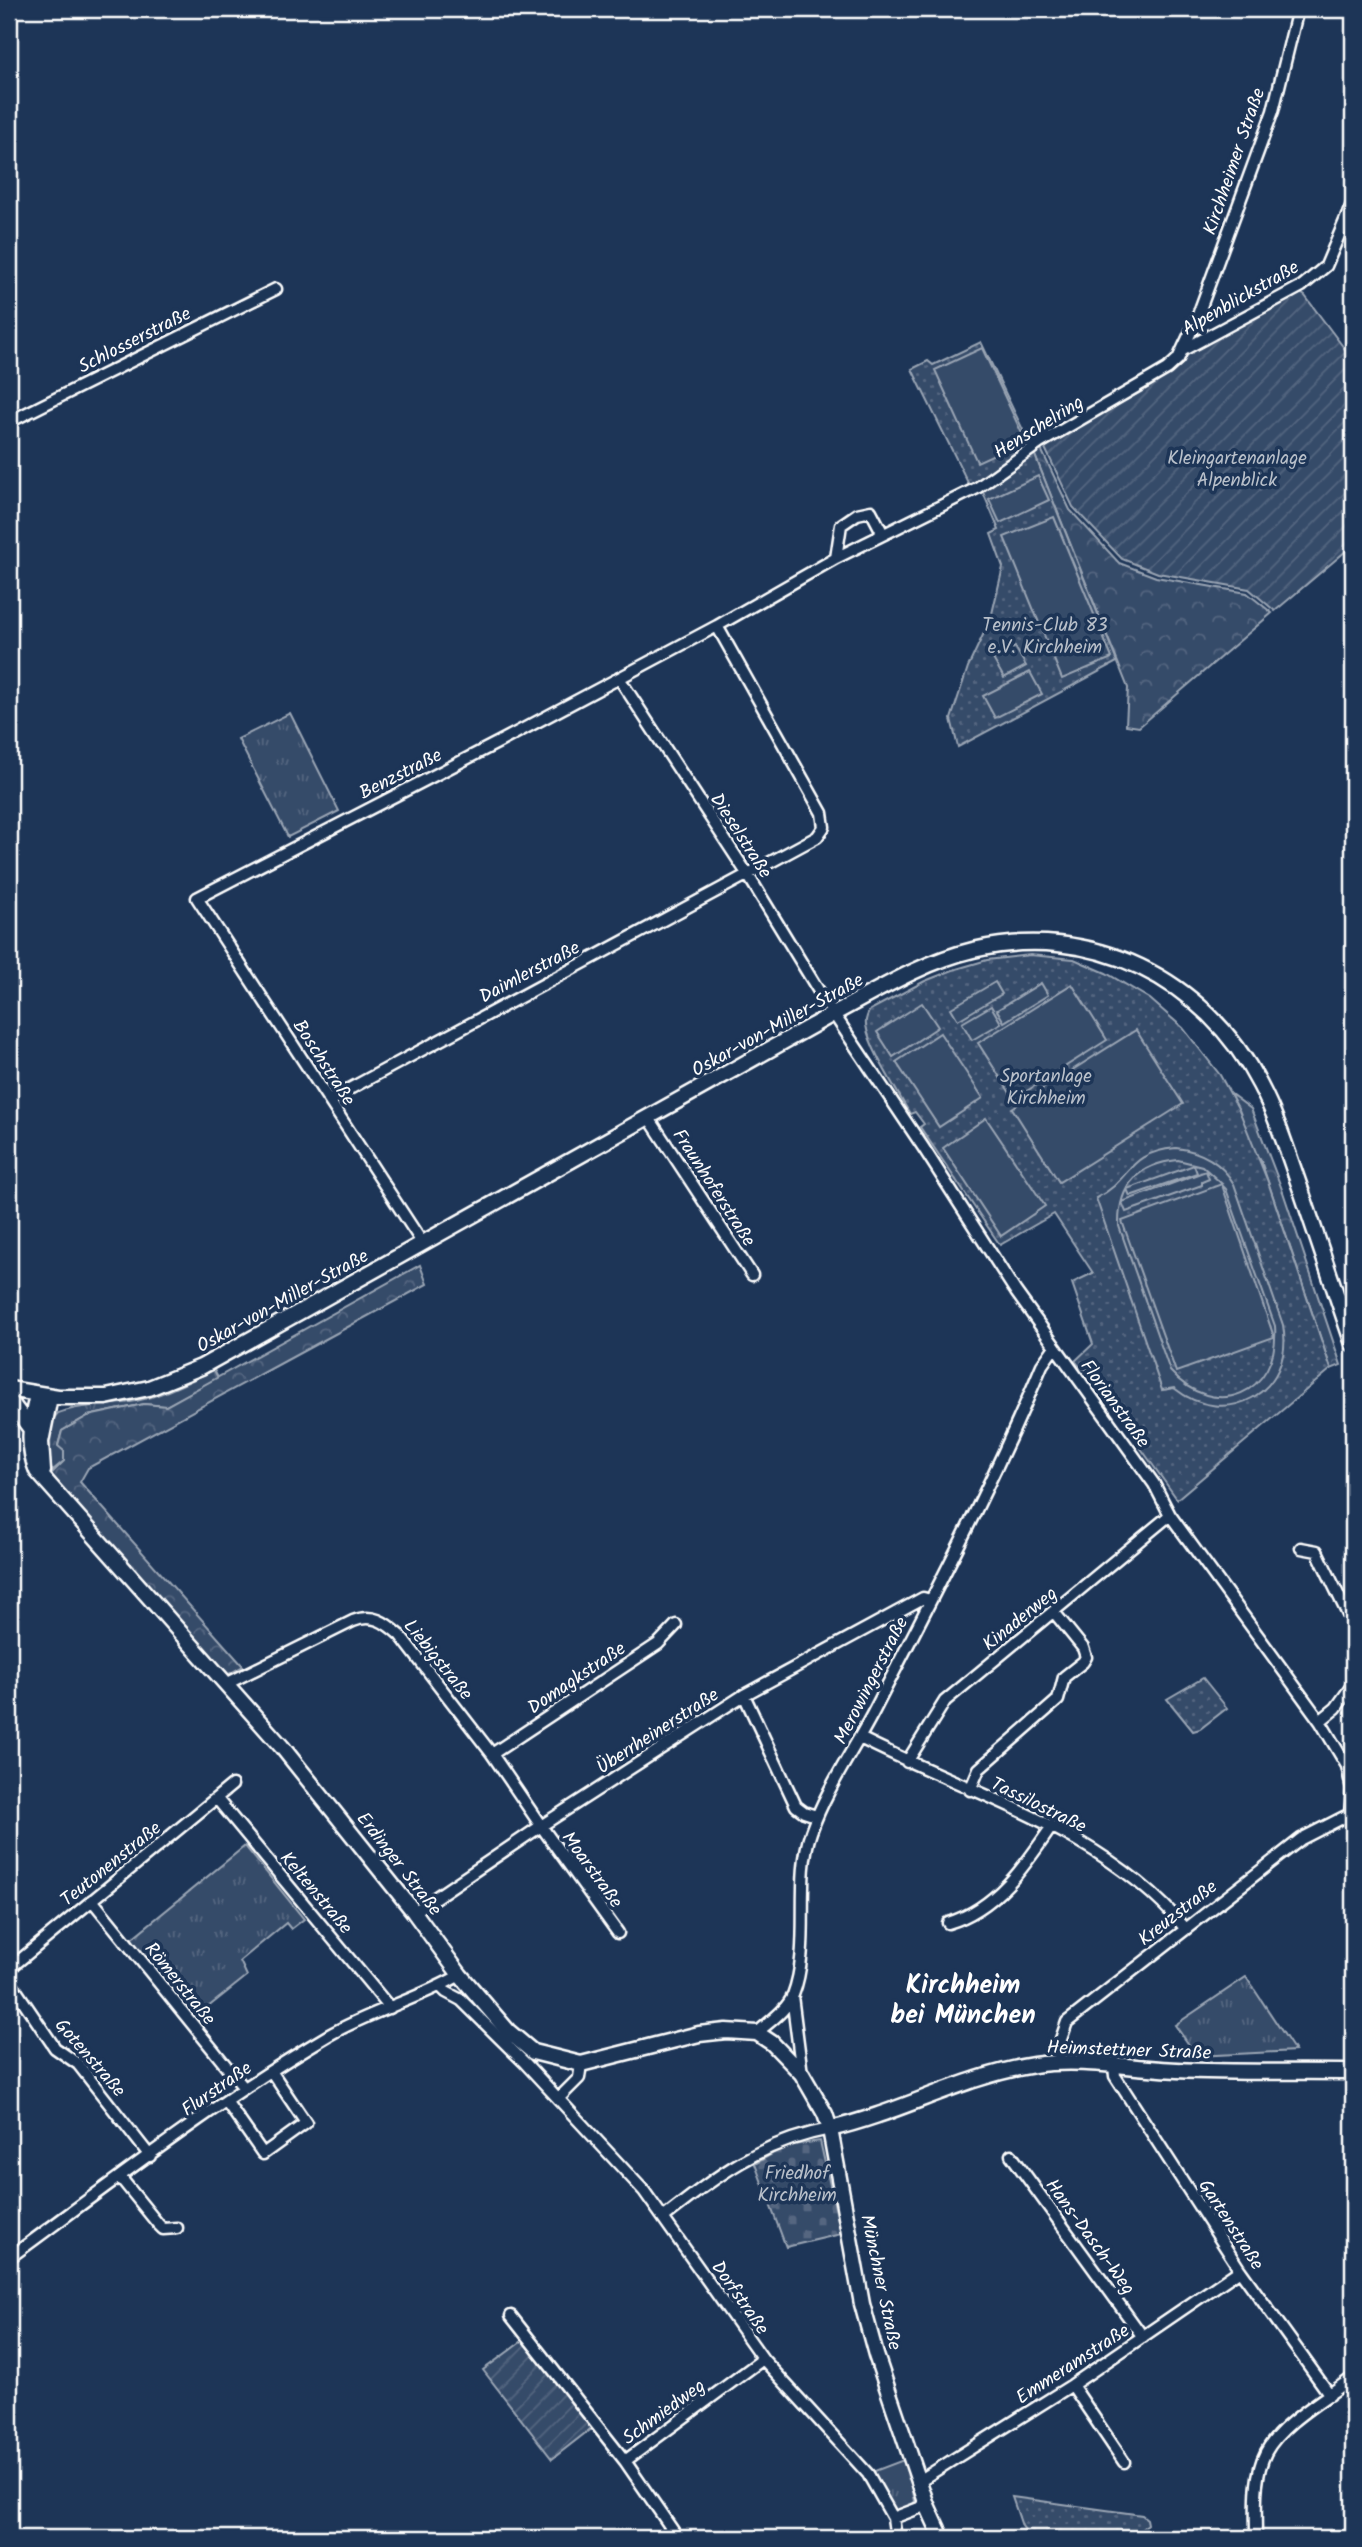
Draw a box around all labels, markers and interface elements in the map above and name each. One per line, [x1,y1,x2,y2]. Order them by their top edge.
street label: Kirchheimer Straße [1196,84,1274,239]
street label: Alpenblickstraße [1177,253,1306,344]
street label: Schlosserstraße [73,299,197,382]
street label: Henschelring [988,388,1090,467]
park label: Kleingartenanlage Alpenblick [1167,444,1307,496]
park label: Tennis-Club 83 e.V. Kirchheim [982,611,1108,663]
street label: Benzstraße [354,741,448,808]
street label: Dieselstraße [701,787,780,885]
street label: Daimlerstraße [474,933,586,1012]
street label: Oskar-von-Miller-Straße [686,966,870,1086]
street label: Boschstraße [284,1014,363,1113]
park label: Sportanlage Kirchheim [1000,1062,1092,1114]
street label: Fraunhoferstraße [664,1123,763,1253]
street label: Oskar-von-Miller-Straße [191,1242,375,1362]
street label: Florianstraße [1072,1354,1157,1455]
street label: Kinaderweg [976,1580,1064,1659]
street label: Merowingerstraße [827,1611,917,1750]
street label: Liebigstraße [395,1613,480,1708]
street label: Domagkstraße [522,1634,633,1723]
street label: Überrheinerstraße [591,1680,726,1783]
street label: Tassilostraße [985,1770,1092,1842]
street label: Erdinger Straße [348,1806,449,1923]
street label: Teutonenstraße [54,1814,169,1915]
street label: Moarstraße [553,1825,630,1915]
street label: Keltenstraße [272,1845,360,1942]
street label: Kreuzstraße [1132,1873,1225,1954]
street label: Römerstraße [136,1936,223,2033]
district label: Kirchheim bei München [890,1965,1036,2037]
street label: Gotenstraße [46,2012,133,2105]
street label: Heimstettner Straße [1046,2033,1212,2069]
street label: Flurstraße [176,2054,259,2125]
park label: Friedhof Kirchheim [757,2159,837,2211]
street label: Hans-Dasch-Weg [1037,2173,1142,2302]
street label: Gartenstraße [1190,2174,1271,2277]
street label: Münchner Straße [851,2212,909,2353]
street label: Dorfstraße [703,2255,776,2342]
street label: Emmeramstraße [1010,2316,1136,2413]
street label: Schmiedweg [616,2372,712,2453]

